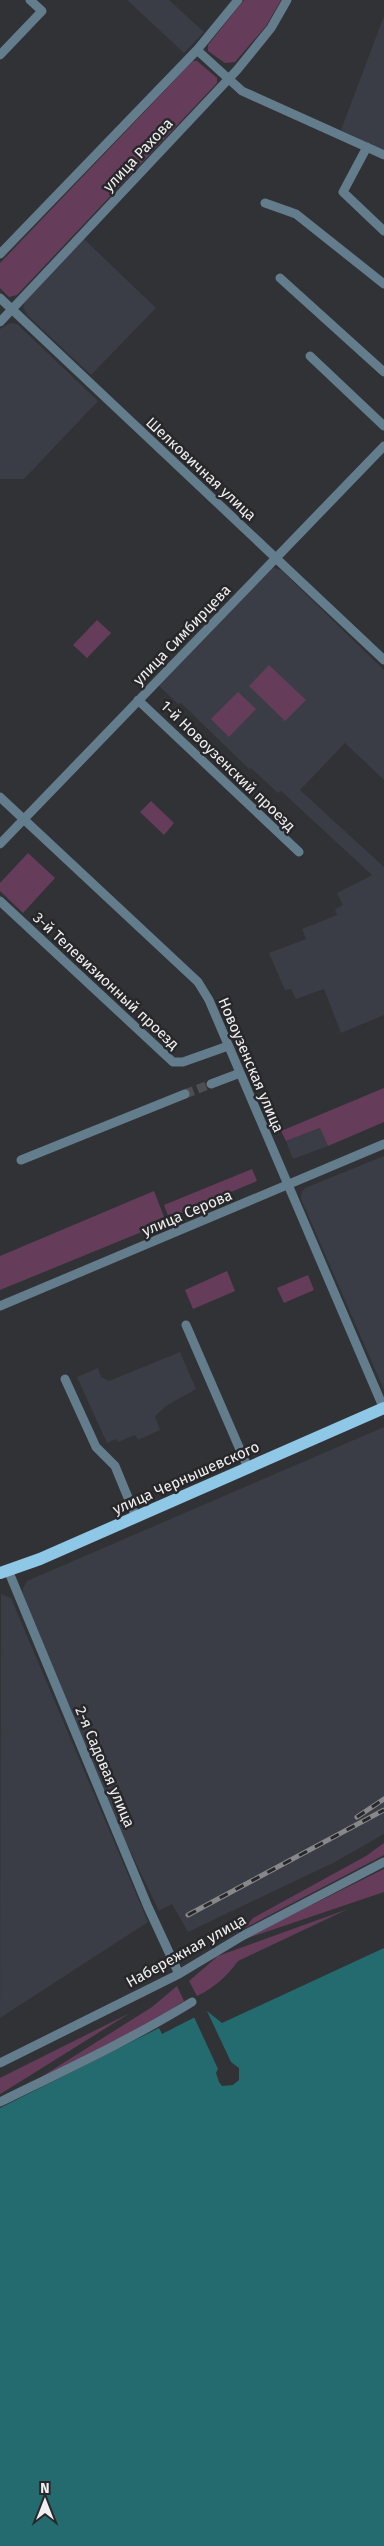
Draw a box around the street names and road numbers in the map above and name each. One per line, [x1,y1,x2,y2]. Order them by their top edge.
street label: улица Рахова [99,114,177,196]
street label: Шелковичная улица [142,413,260,525]
street label: улица Симбирцева [129,581,235,689]
street label: 1-й Новоузенский проезд [157,697,299,835]
street label: 3-й Телевизионный проезд [29,909,183,1053]
street label: Новоузенская улица [214,995,288,1135]
street label: улица Серова [139,1186,235,1240]
street label: улица Чернышевского [110,1437,262,1519]
street label: 2-я Садовая улица [71,1704,139,1830]
street label: Набережная улица [123,1911,249,1991]

